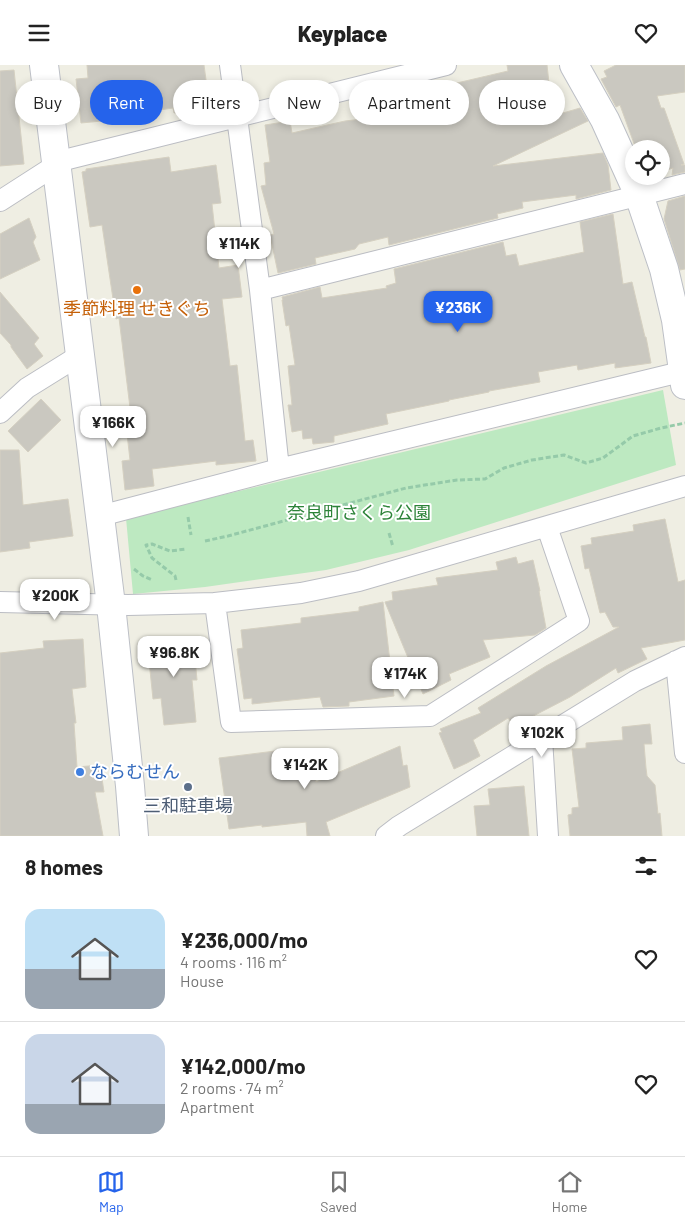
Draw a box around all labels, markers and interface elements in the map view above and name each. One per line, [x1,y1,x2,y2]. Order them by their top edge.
icon: menu [25,19,53,47]
icon: heart [632,19,660,47]
text: Keyplace [298,20,387,46]
chip: Buy [15,80,80,125]
chip: Rent [90,80,163,125]
chip: Filters [173,80,259,125]
chip: New [269,80,339,125]
chip: Apartment [349,80,469,125]
chip: House [479,80,565,125]
map controls [625,140,670,185]
button: locate [625,140,670,185]
pin: ¥114K [204,227,274,269]
text: ¥114K [218,233,260,252]
marker: 季節料理 せきぐち [131,284,143,296]
pin: ¥236K [423,291,493,333]
place label: 季節料理 せきぐち [63,297,211,319]
text: ¥236K [435,297,481,316]
pin: ¥166K [78,405,148,448]
text: ¥166K [91,412,135,431]
park label: 奈良町さくら公園 [287,501,431,523]
pin: ¥200K [20,579,90,621]
text: ¥200K [31,585,79,604]
pin: ¥96.8K [133,635,215,678]
text: ¥96.8K [148,642,200,661]
pin: ¥174K [370,657,440,699]
text: ¥174K [383,663,427,682]
pin: ¥102K [507,715,577,758]
text: ¥102K [520,722,564,741]
pin: ¥142K [270,747,340,790]
text: ¥142K [282,754,328,773]
place label: ならむせん [90,760,180,782]
marker: ならむせん [74,766,86,778]
marker: 三和駐車場 [182,781,194,793]
place label: 三和駐車場 [143,794,233,816]
icon: filters [632,852,660,880]
text: 8 homes [25,854,103,879]
text: ¥236,000/mo [180,927,308,952]
icon: home [65,929,125,989]
icon: heart [632,945,660,973]
text: 4 rooms · 116 m² [180,952,287,971]
text: House [180,971,224,990]
text: ¥142,000/mo [180,1053,306,1078]
icon: home [65,1054,125,1114]
icon: heart [632,1070,660,1098]
text: 2 rooms · 74 m² [180,1078,284,1097]
text: Apartment [180,1097,255,1116]
tab: Map [97,1168,125,1215]
tab: Saved [320,1168,357,1215]
tab: Home [552,1168,588,1215]

